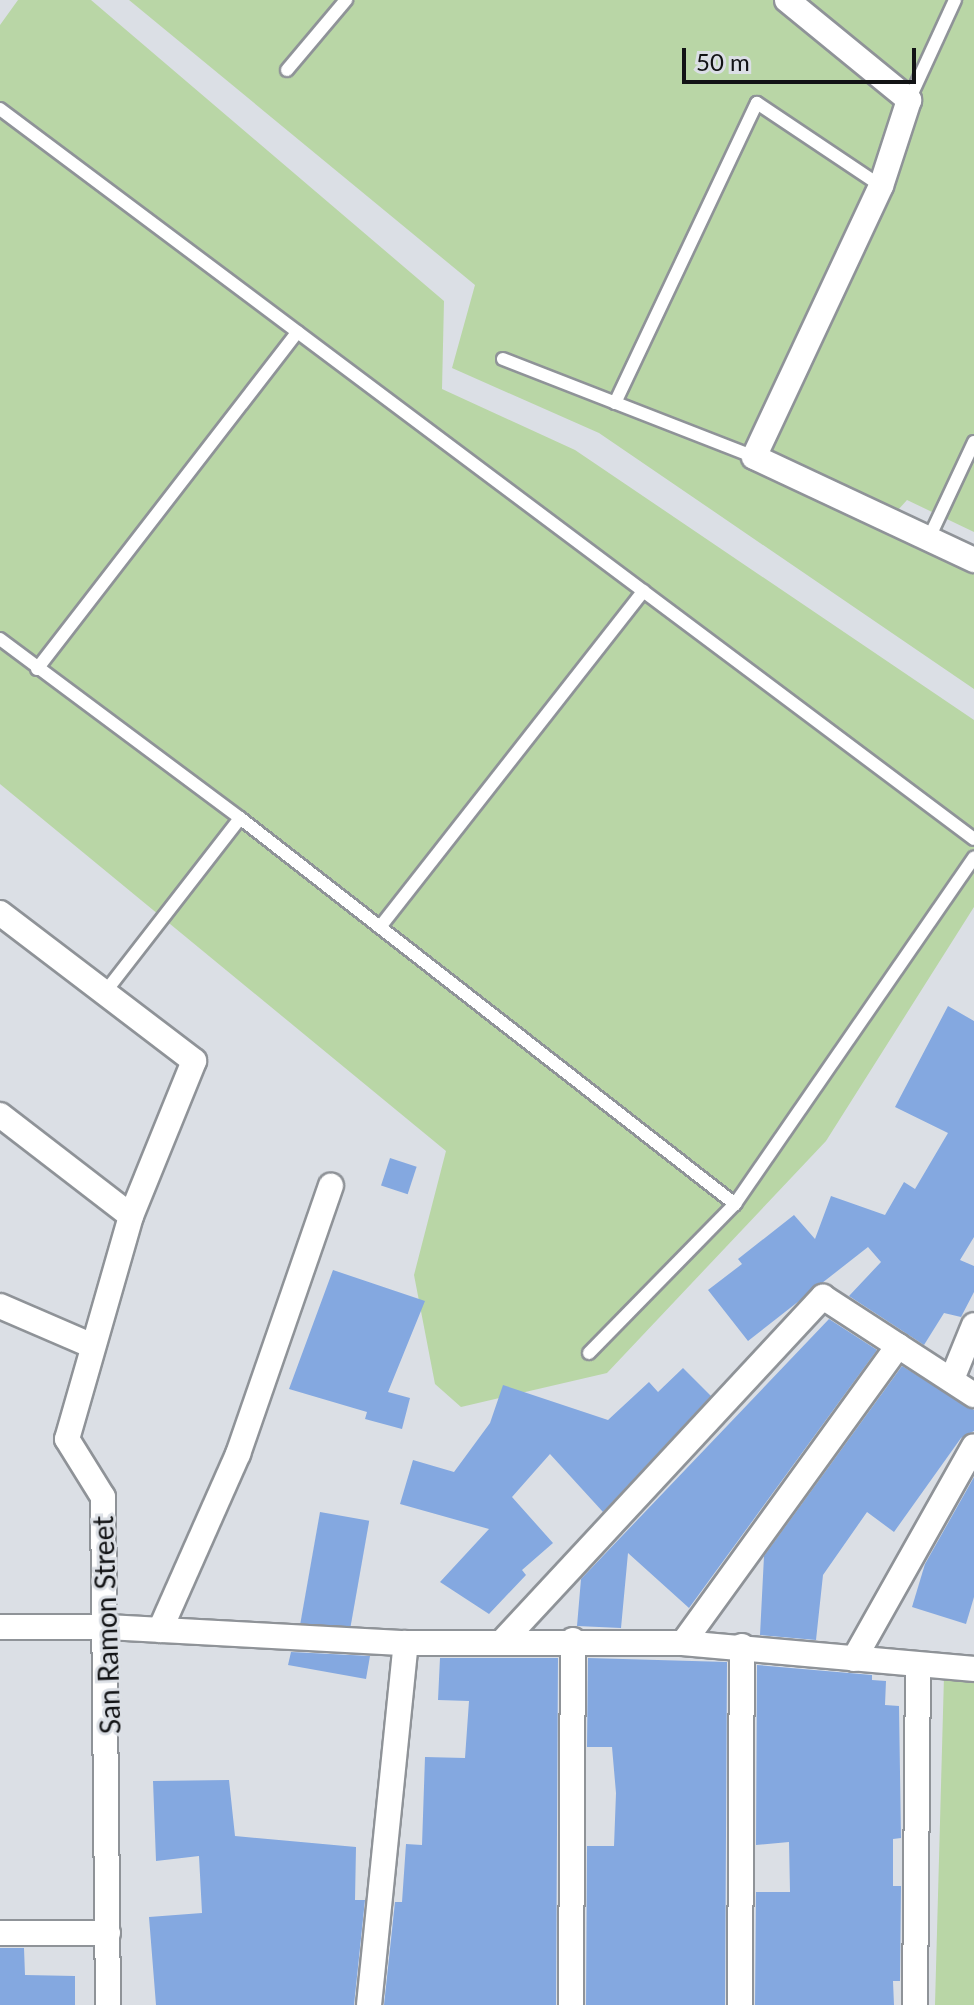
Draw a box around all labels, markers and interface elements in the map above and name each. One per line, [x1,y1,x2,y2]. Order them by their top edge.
scale bar [686,32,920,82]
text: 50 m [696,47,750,76]
street label: San Ramon Street [85,1515,127,1735]

